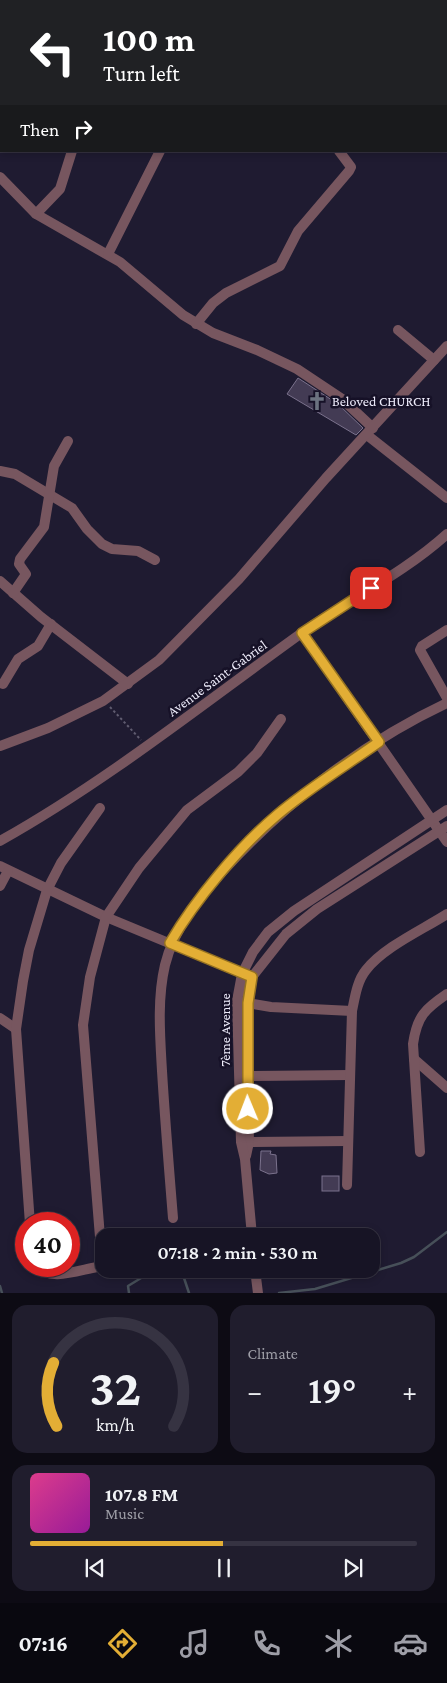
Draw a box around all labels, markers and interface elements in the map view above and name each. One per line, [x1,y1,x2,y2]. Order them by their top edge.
icon: left [20,20,85,85]
text: 100 m [103,20,195,59]
text: Turn left [103,61,180,86]
icon: right [69,115,97,143]
text: Then [20,119,59,140]
church icon: Beloved CHURCH [306,390,328,412]
place label: Beloved CHURCH [332,393,430,409]
pin [350,567,392,609]
icon: arrive [357,574,385,602]
street label: Avenue Saint-Gabriel [164,636,270,719]
street label: 7ème Avenue [217,993,233,1067]
position arrow [221,1082,273,1134]
speed limit sign: 40 [15,1212,80,1277]
text: 07:18 · 2 min · 530 m [157,1242,318,1263]
text: Climate [248,1345,298,1362]
text: 32 [89,1358,140,1416]
text: 19° [308,1369,356,1411]
text: − [248,1376,262,1407]
text: + [402,1376,417,1407]
text: km/h [95,1415,134,1435]
text: 107.8 FM [105,1484,178,1505]
text: Music [105,1505,144,1522]
icon: previous [81,1554,109,1582]
icon: pause [210,1554,238,1582]
icon: next [339,1554,367,1582]
icon: directions [105,1626,140,1661]
icon: music [177,1626,212,1661]
icon: phone [249,1626,284,1661]
icon: climate [321,1626,356,1661]
icon: car [393,1626,428,1661]
text: 07:16 [19,1631,68,1656]

